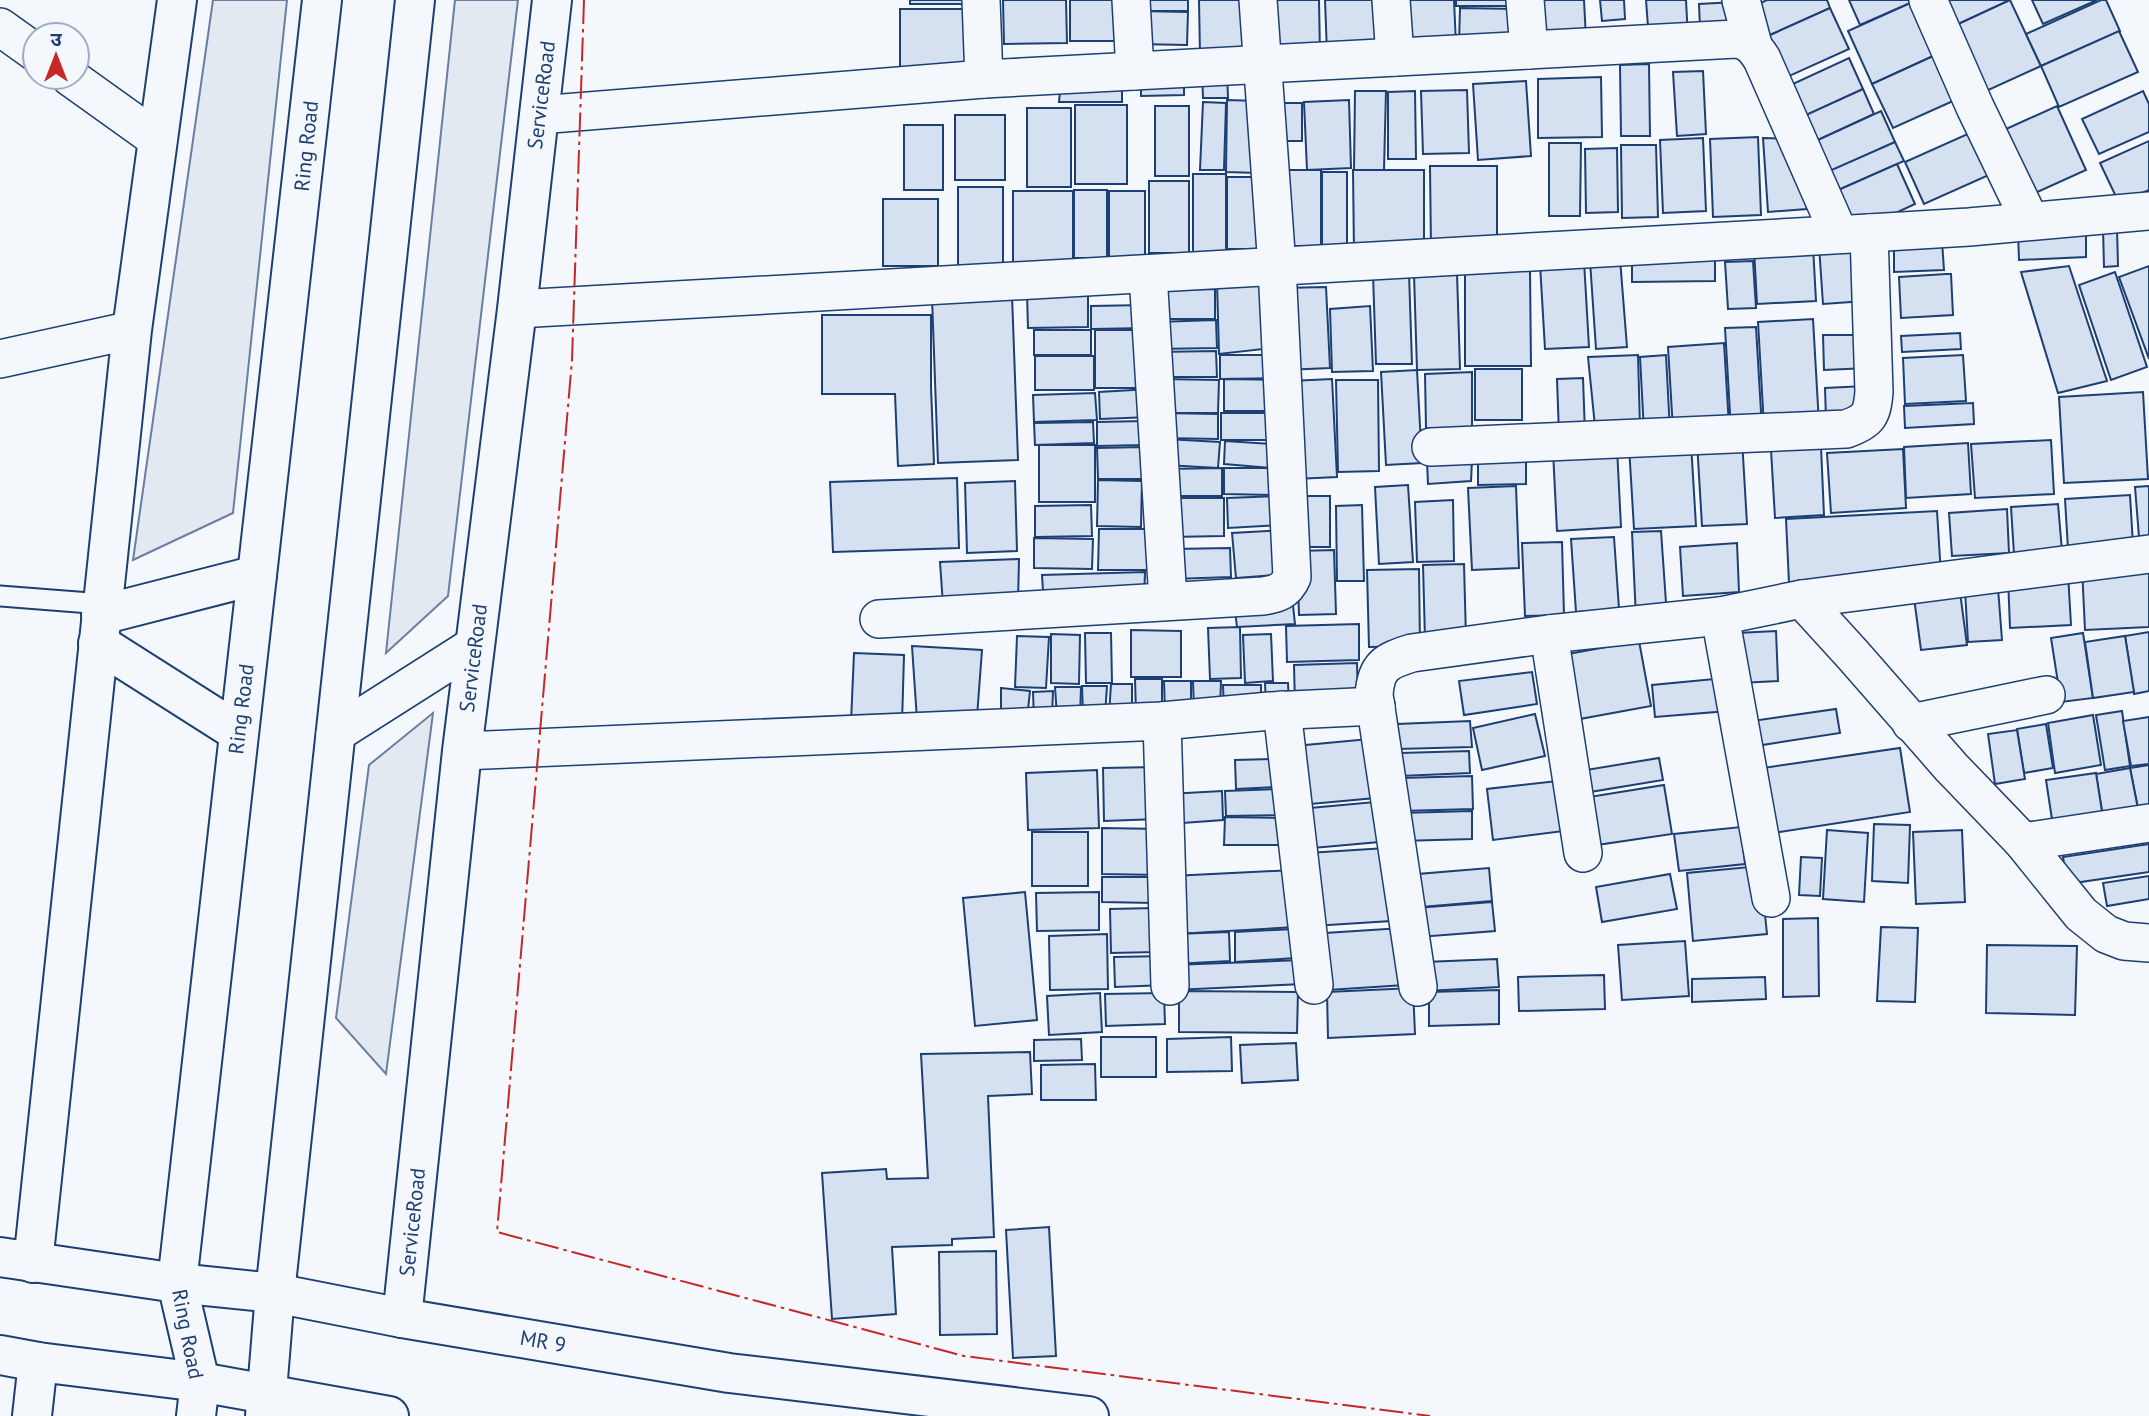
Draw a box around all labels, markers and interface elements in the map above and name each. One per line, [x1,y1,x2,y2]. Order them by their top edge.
north arrow [21,21,91,91]
text: उ [50,27,62,51]
street label: ServiceRoad [521,39,561,151]
street label: Ring Road [288,99,324,193]
street label: ServiceRoad [453,602,493,714]
street label: Ring Road [222,662,260,756]
street label: ServiceRoad [393,1166,431,1278]
street label: Ring Road [166,1287,210,1381]
street label: MR 9 [518,1324,568,1358]

